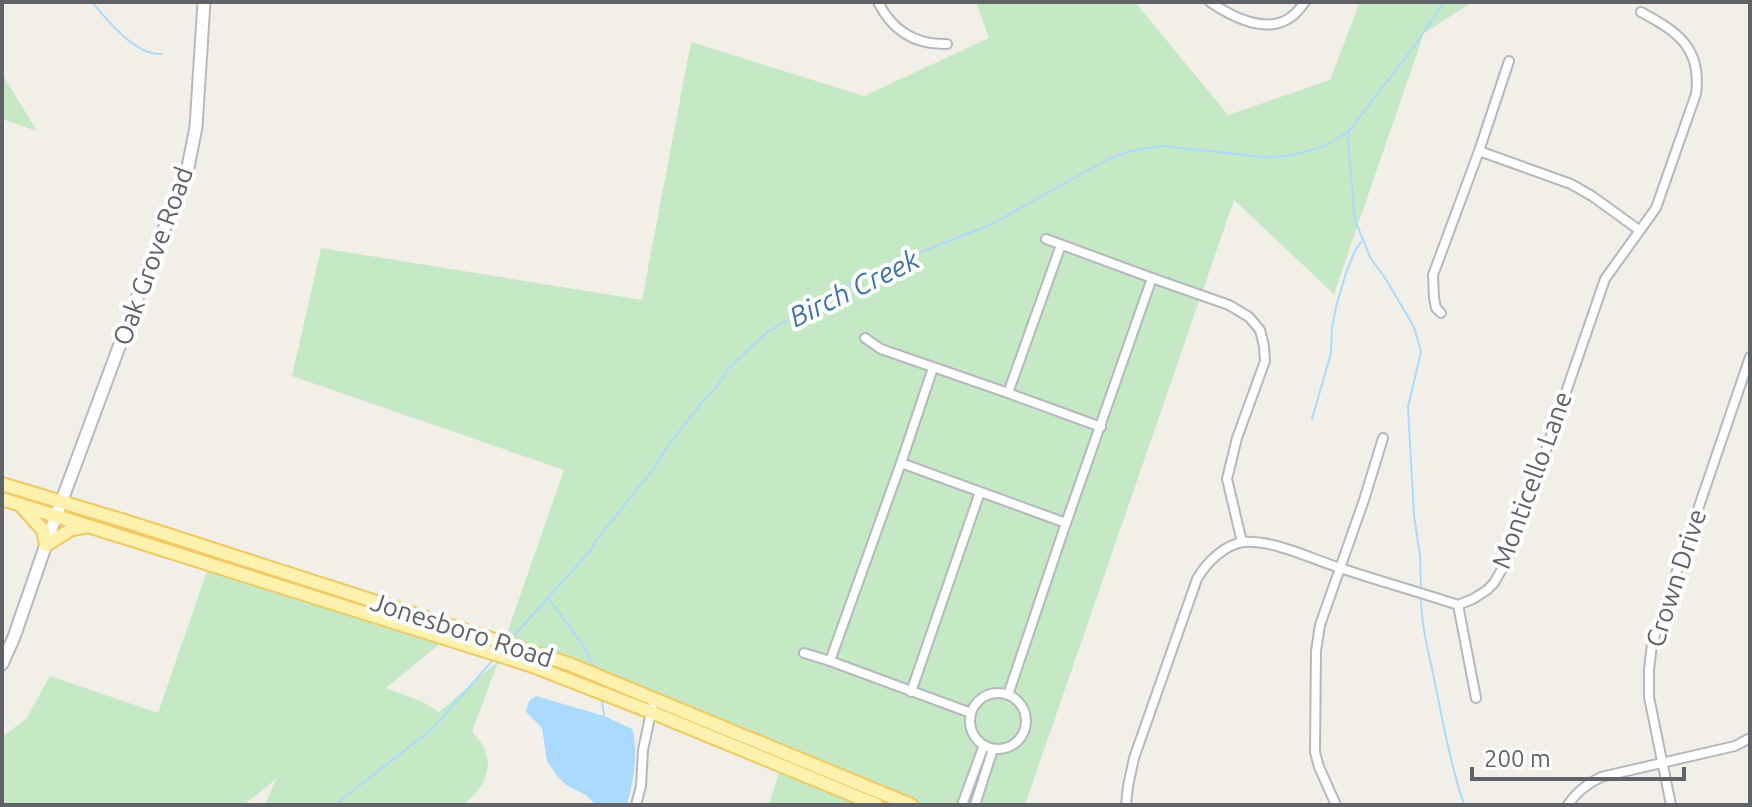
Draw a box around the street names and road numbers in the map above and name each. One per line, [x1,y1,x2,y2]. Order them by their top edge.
street label: Oak Grove Road [107,163,198,349]
street label: Monticello Lane [1486,387,1577,572]
street label: Crown Drive [1640,505,1711,651]
street label: Jonesboro Road [367,586,557,673]

